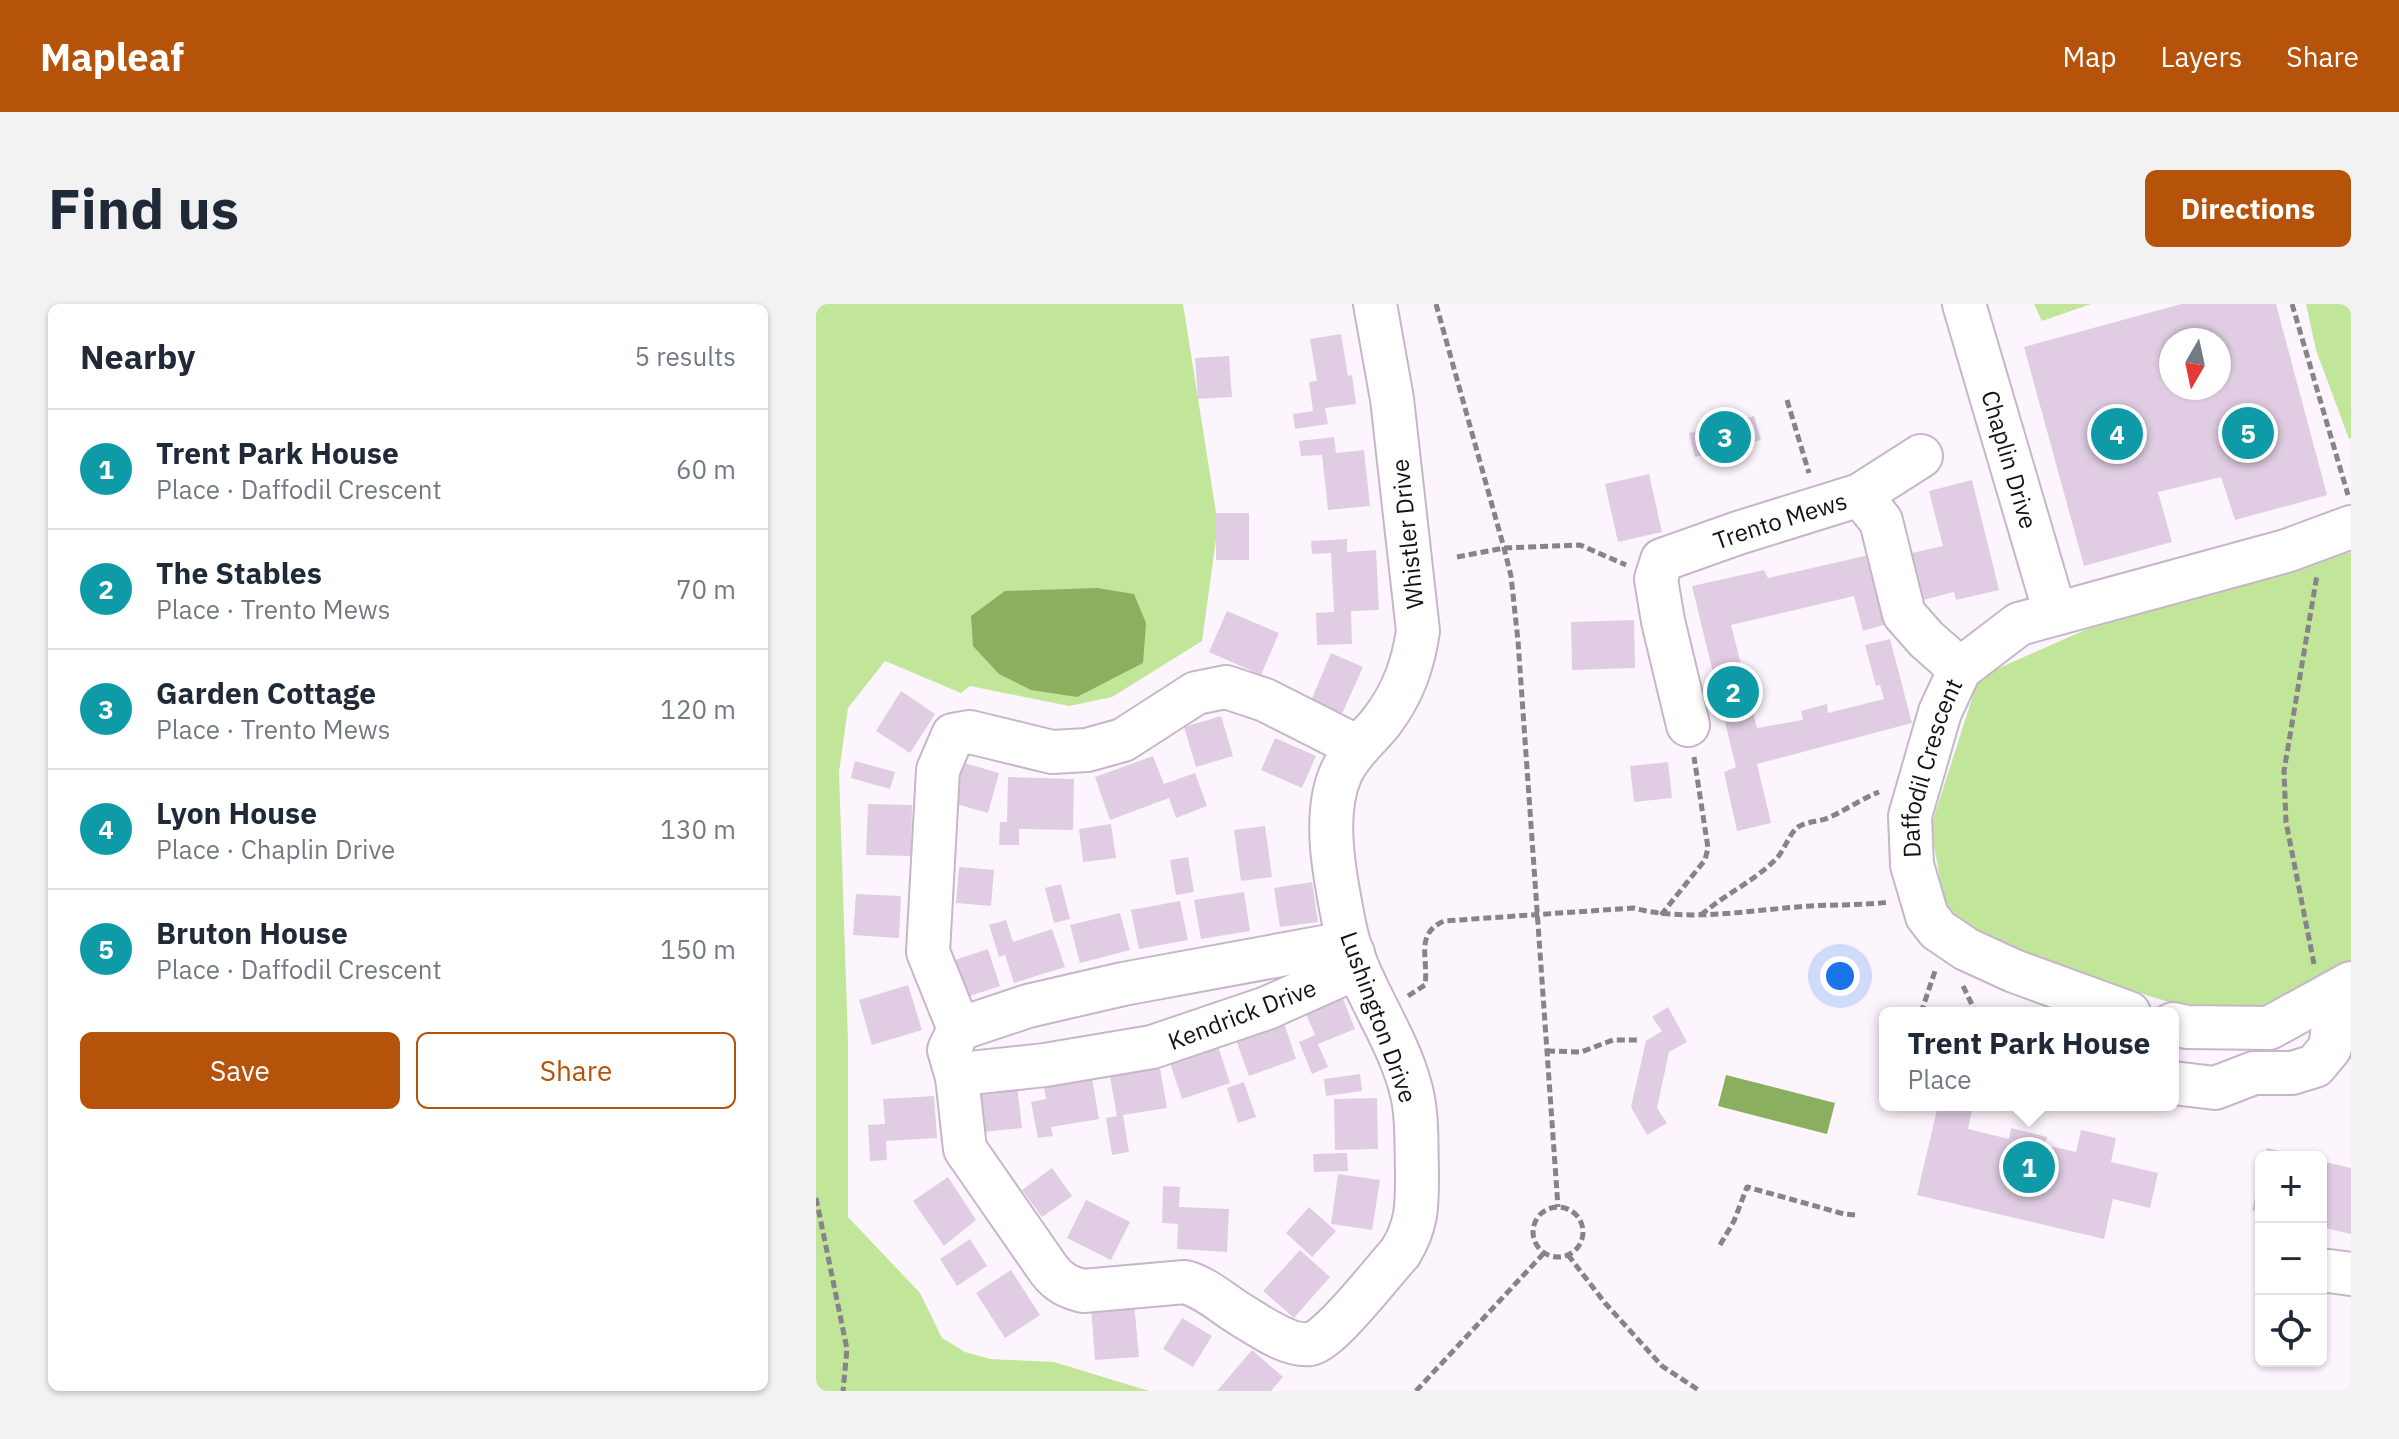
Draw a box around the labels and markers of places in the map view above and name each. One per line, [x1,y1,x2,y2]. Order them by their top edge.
pin: 5 [2222,403,2274,463]
pin: 4 [2091,404,2143,464]
pin: 3 [1699,407,1751,467]
pin: 2 [1707,662,1759,722]
pin: 1 [2003,1137,2055,1197]

